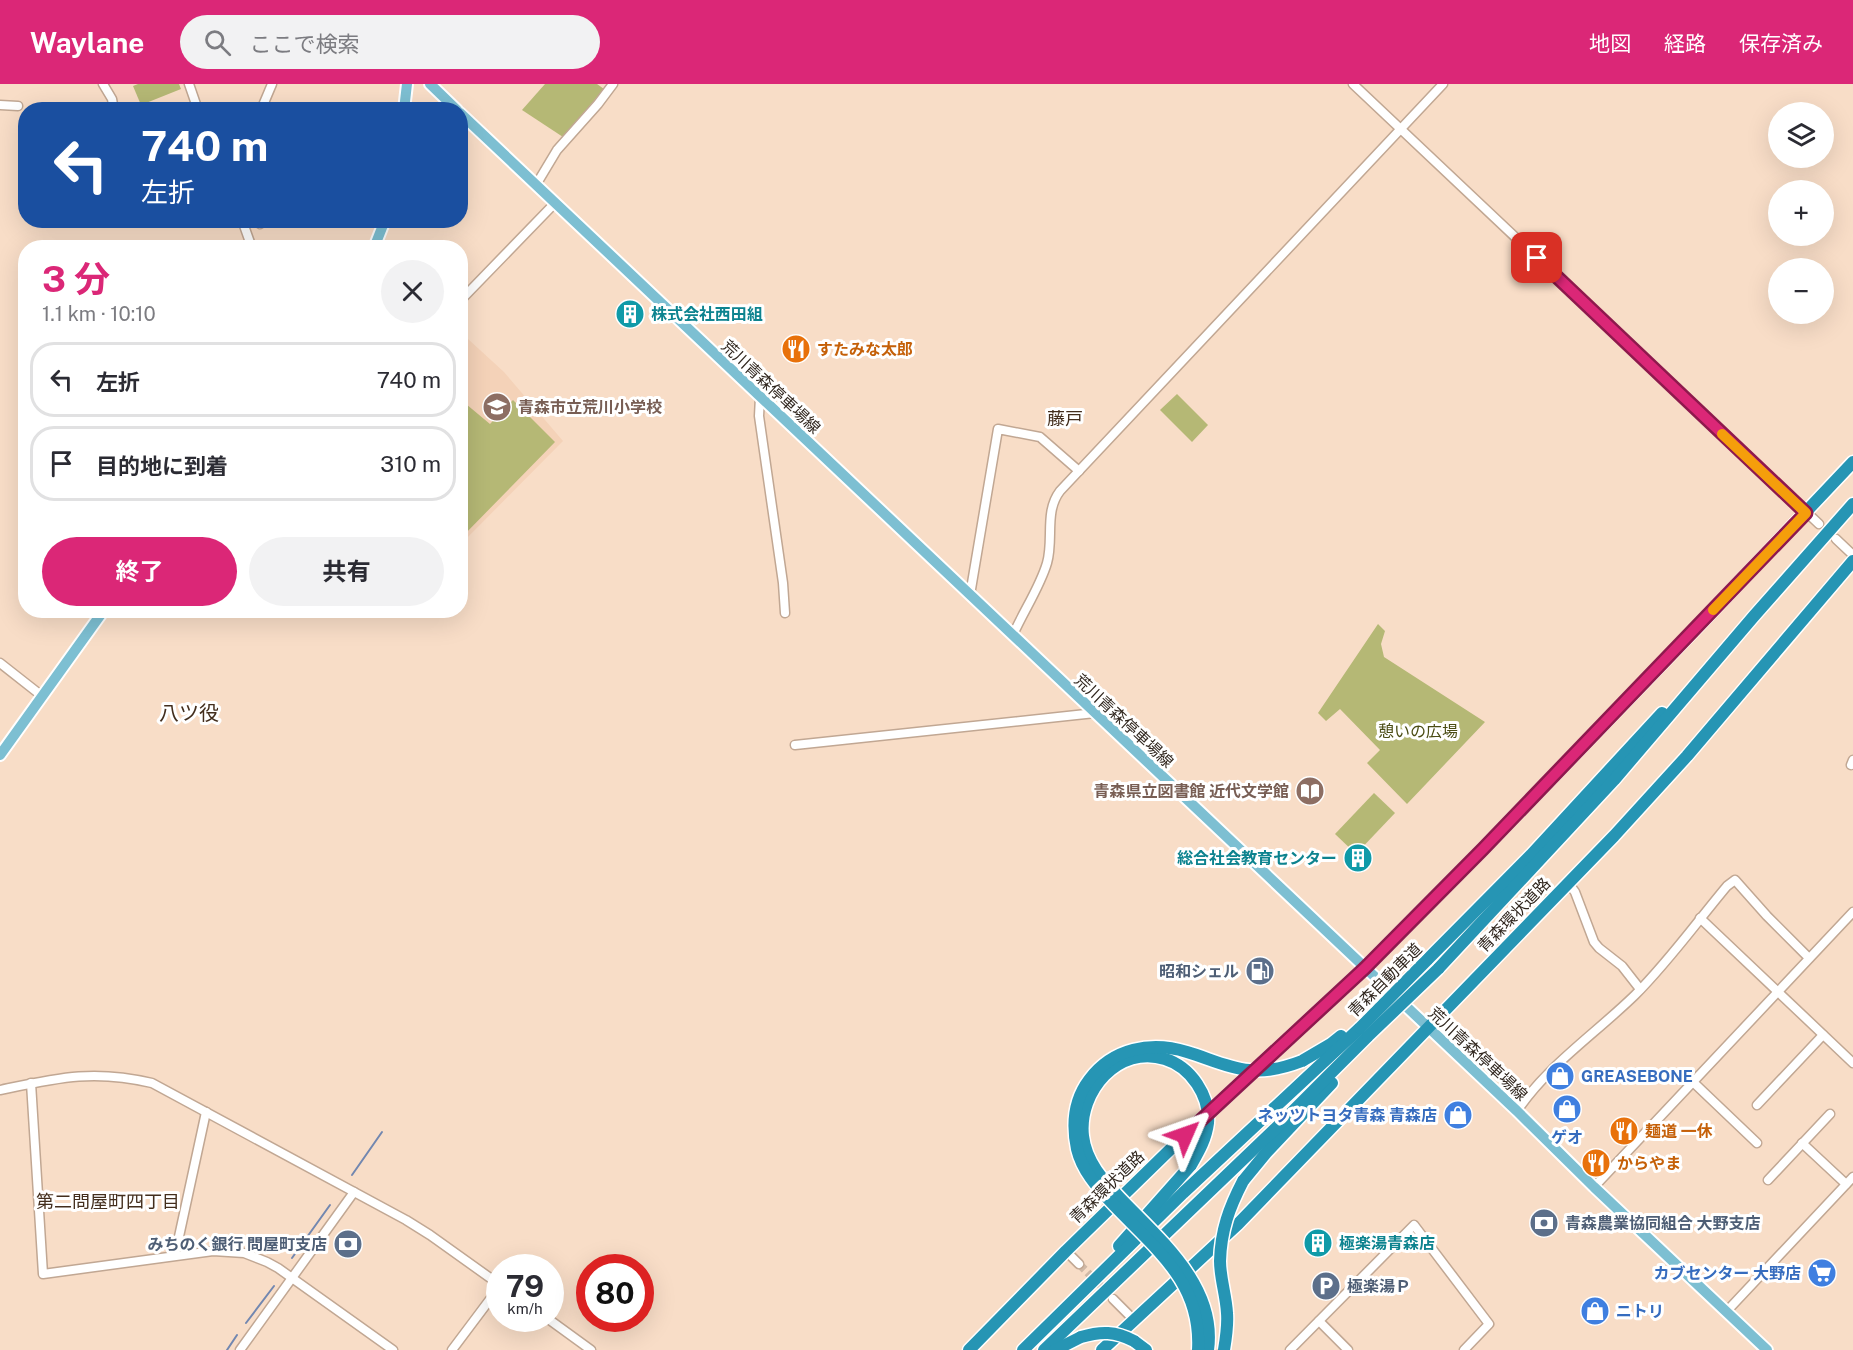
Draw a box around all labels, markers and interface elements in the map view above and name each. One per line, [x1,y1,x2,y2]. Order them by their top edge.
search box [180,15,600,69]
text: Waylane [30,26,144,59]
icon: search [201,26,234,59]
text: ここで検索 [249,31,359,57]
text: 地図 [1589,31,1631,56]
text: 経路 [1664,31,1706,56]
text: 保存済み [1739,31,1823,56]
map controls [1768,102,1834,324]
button: layers [1768,102,1834,168]
text: 740 m [141,121,268,170]
icon: left [42,126,120,204]
text: 左折 [141,176,195,208]
button: + [1768,180,1834,246]
pin [1511,232,1562,283]
icon: arrive [1520,241,1553,274]
text: 3 分 [42,258,110,300]
button: − [1768,258,1834,324]
button: close [381,260,444,323]
building icon: 株式会社西田組 [614,298,646,330]
text: 1.1 km · 10:10 [42,302,156,326]
place label: 株式会社西田組 [651,305,763,324]
restaurant icon: すたみな太郎 [780,333,812,365]
street label: 荒川青森停車場線 [718,336,824,438]
place label: すたみな太郎 [817,340,913,359]
icon: left [45,363,78,396]
text: 740 m [377,367,441,393]
text: 左折 [96,369,140,395]
school or university icon: 青森市立荒川小学校 [481,391,513,423]
place label: 青森市立荒川小学校 [518,398,662,417]
district label: 藤戸 [1047,408,1083,429]
icon: arrive [45,447,78,480]
text: 310 m [380,451,441,477]
text: 目的地に到着 [96,453,228,479]
button: 終了 [42,537,237,606]
button: 共有 [249,537,444,606]
street label: 荒川青森停車場線 [1071,670,1177,772]
district label: 八ツ役 [159,701,219,725]
park label: 憩いの広場 [1378,722,1458,741]
library icon: 青森県立図書館 近代文学館 [1294,775,1326,807]
place label: 青森県立図書館 近代文学館 [1093,782,1289,801]
building icon: 総合社会教育センター [1342,842,1374,874]
place label: 総合社会教育センター [1177,849,1337,868]
street label: 青森環状道路 [1474,874,1554,956]
street label: 青森自動車道 [1344,939,1426,1021]
fuel station icon: 昭和シェル [1244,955,1276,987]
place label: 昭和シェル [1159,962,1239,981]
street label: 荒川青森停車場線 [1425,1003,1531,1105]
shop icon: GREASEBONE [1544,1060,1576,1092]
place label: GREASEBONE [1581,1067,1693,1086]
shop icon: ゲオ [1551,1093,1583,1125]
shop icon: ネッツトヨタ青森 青森店 [1442,1099,1474,1131]
position arrow [1153,1103,1217,1167]
place label: ネッツトヨタ青森 青森店 [1257,1106,1437,1125]
restaurant icon: 麺道 一休 [1608,1115,1640,1147]
place label: 麺道 一休 [1645,1122,1713,1141]
place label: ゲオ [1551,1128,1583,1147]
street label: 青森環状道路 [1066,1147,1148,1227]
restaurant icon: からやま [1580,1147,1612,1179]
place label: からやま [1617,1154,1681,1173]
district label: 第二問屋町四丁目 [36,1191,180,1212]
bank icon: 青森農業協同組合 大野支店 [1528,1207,1560,1239]
place label: 青森農業協同組合 大野支店 [1565,1214,1761,1233]
building icon: 極楽湯青森店 [1302,1227,1334,1259]
bank icon: みちのく銀行 問屋町支店 [332,1228,364,1260]
place label: 極楽湯青森店 [1339,1234,1435,1253]
place label: みちのく銀行 問屋町支店 [147,1235,327,1254]
speed limit sign: 80 [576,1254,654,1332]
supermarket icon: カブセンター 大野店 [1806,1257,1838,1289]
place label: カブセンター 大野店 [1653,1264,1801,1283]
text: 79 [506,1268,544,1304]
parking icon: 極楽湯Ｐ [1310,1270,1342,1302]
place label: 極楽湯Ｐ [1347,1277,1411,1296]
shop icon: ニトリ [1579,1295,1611,1327]
text: km/h [507,1300,543,1317]
place label: ニトリ [1616,1302,1664,1321]

